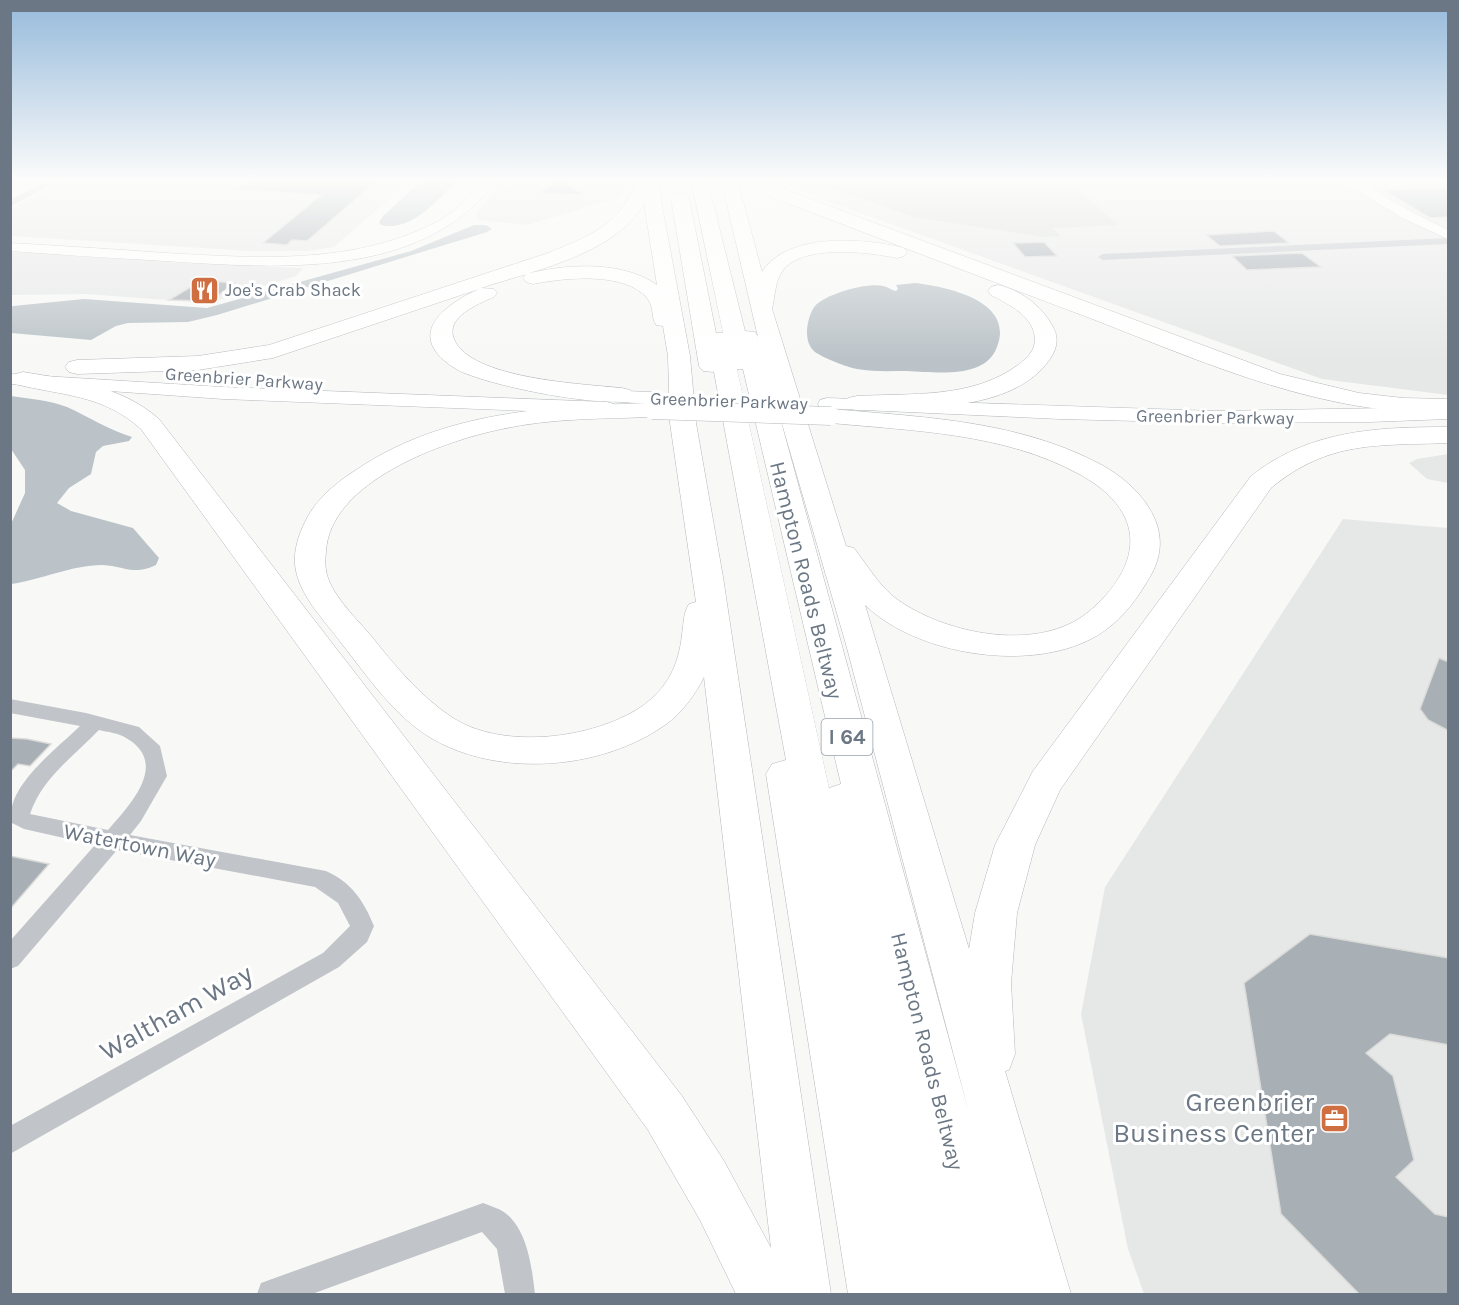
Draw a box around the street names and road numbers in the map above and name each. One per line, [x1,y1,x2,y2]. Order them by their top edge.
street label: Greenbrier Parkway [164,363,324,396]
street label: Greenbrier Parkway [650,387,809,415]
street label: Greenbrier Parkway [1136,405,1295,429]
street label: Hampton Roads Beltway [764,459,848,702]
road number: I 64 [822,719,872,755]
street label: Watertown Way [61,818,218,873]
street label: Hampton Roads Beltway [885,930,969,1173]
street label: Waltham Way [94,957,258,1067]

